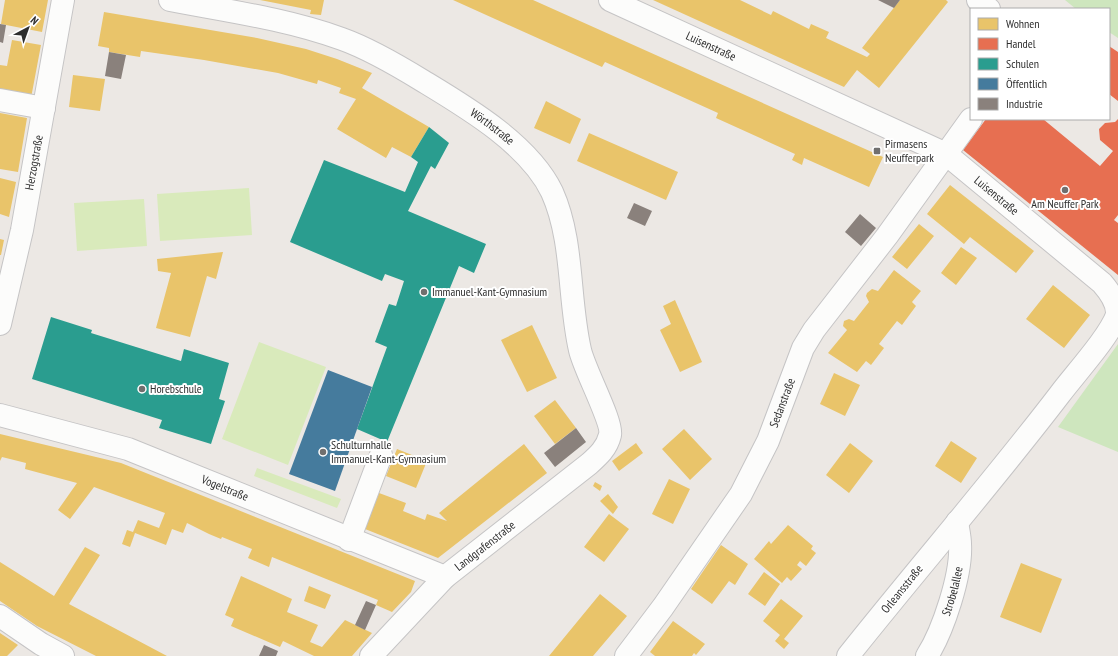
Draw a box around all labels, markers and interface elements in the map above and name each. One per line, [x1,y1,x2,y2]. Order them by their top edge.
north arrow [8,8,48,48]
legend [970,8,1110,120]
text: N [28,13,41,28]
text: Wohnen [1006,16,1040,31]
street label: Luisenstraße [684,28,738,64]
text: Handel [1006,36,1036,51]
text: Schulen [1006,56,1039,71]
text: Öffentlich [1006,76,1047,91]
text: Industrie [1006,96,1043,111]
street label: Wörthstraße [468,105,518,148]
street label: Herzogstraße [21,134,46,191]
place label: Pirmasens Neufferpark [885,136,934,165]
marker: Pirmasens Neufferpark [872,146,882,156]
street label: Luisenstraße [971,173,1022,218]
marker: Am Neuffer Park [1060,185,1070,195]
place label: Am Neuffer Park [1031,196,1099,211]
place label: Immanuel-Kant-Gymnasium [432,284,547,299]
marker: Immanuel-Kant-Gymnasium [419,287,429,297]
street label: Sedanstraße [766,376,798,429]
place label: Horebschule [150,381,202,396]
marker: Horebschule [137,384,147,394]
place label: Schulturnhalle Immanuel-Kant-Gymnasium [331,437,446,466]
marker: Schulturnhalle Immanuel-Kant-Gymnasium [318,447,328,457]
street label: Vogelstraße [198,471,251,504]
street label: Landgrafenstraße [451,517,518,574]
street label: Orleansstraße [878,561,926,616]
street label: Strobelallee [938,565,966,618]

